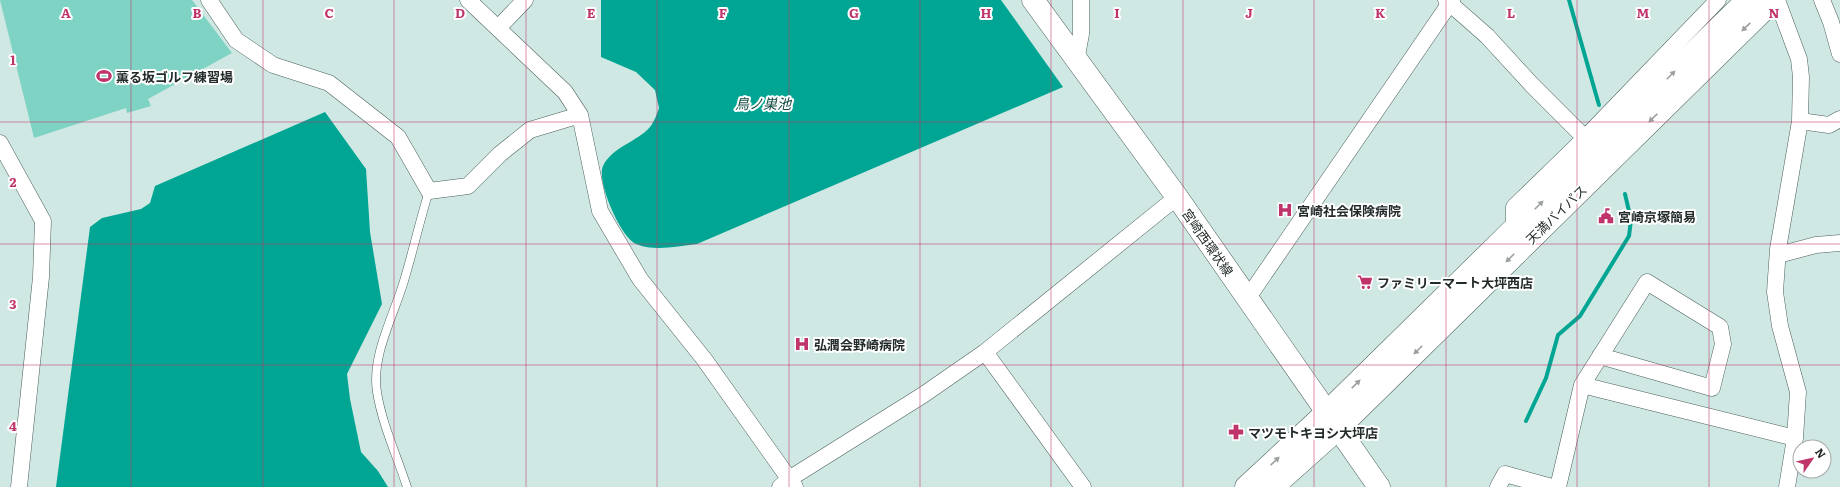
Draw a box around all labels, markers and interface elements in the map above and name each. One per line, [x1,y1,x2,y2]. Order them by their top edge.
text: A [61,3,71,22]
text: B [193,3,202,22]
text: C [324,3,334,22]
text: D [455,3,465,22]
text: E [587,3,596,22]
text: F [719,3,727,22]
text: G [849,3,859,22]
text: H [981,3,992,22]
text: I [1114,3,1120,22]
text: J [1245,3,1253,22]
text: K [1375,3,1386,22]
text: L [1507,3,1515,22]
text: M [1637,3,1650,22]
text: N [1769,3,1780,22]
one-way arrow [1741,22,1751,32]
text: 1 [10,50,16,69]
sports icon: 薫る坂ゴルフ練習場 [95,67,113,85]
place label: 薫る坂ゴルフ練習場 [116,67,233,86]
one-way arrow [1666,70,1676,80]
water label: 鳥ノ巣池 [735,93,793,113]
one-way arrow [1648,113,1658,123]
text: 2 [10,172,17,191]
street label: 天満バイパス [1521,180,1591,248]
one-way arrow [1534,200,1544,210]
hospital icon: 宮崎社会保険病院 [1276,201,1294,219]
place label: 宮崎社会保険病院 [1297,201,1401,220]
street label: 宮崎西環状線 [1178,205,1238,279]
public building icon: 宮崎京塚簡易 [1597,207,1615,225]
place label: 宮崎京塚簡易 [1618,207,1696,226]
one-way arrow [1505,253,1515,263]
supermarket icon: ファミリーマート大坪西店 [1356,273,1374,291]
place label: ファミリーマート大坪西店 [1377,273,1533,292]
text: 3 [9,294,17,313]
hospital icon: 弘潤会野崎病院 [793,335,811,353]
place label: 弘潤会野崎病院 [814,335,905,354]
one-way arrow [1413,345,1423,354]
one-way arrow [1351,379,1361,389]
text: 4 [9,416,17,435]
pharmacy icon: マツモトキヨシ大坪店 [1227,423,1245,441]
place label: マツモトキヨシ大坪店 [1248,423,1378,442]
north arrow [1792,439,1832,479]
text: N [1812,445,1830,461]
one-way arrow [1270,456,1280,465]

